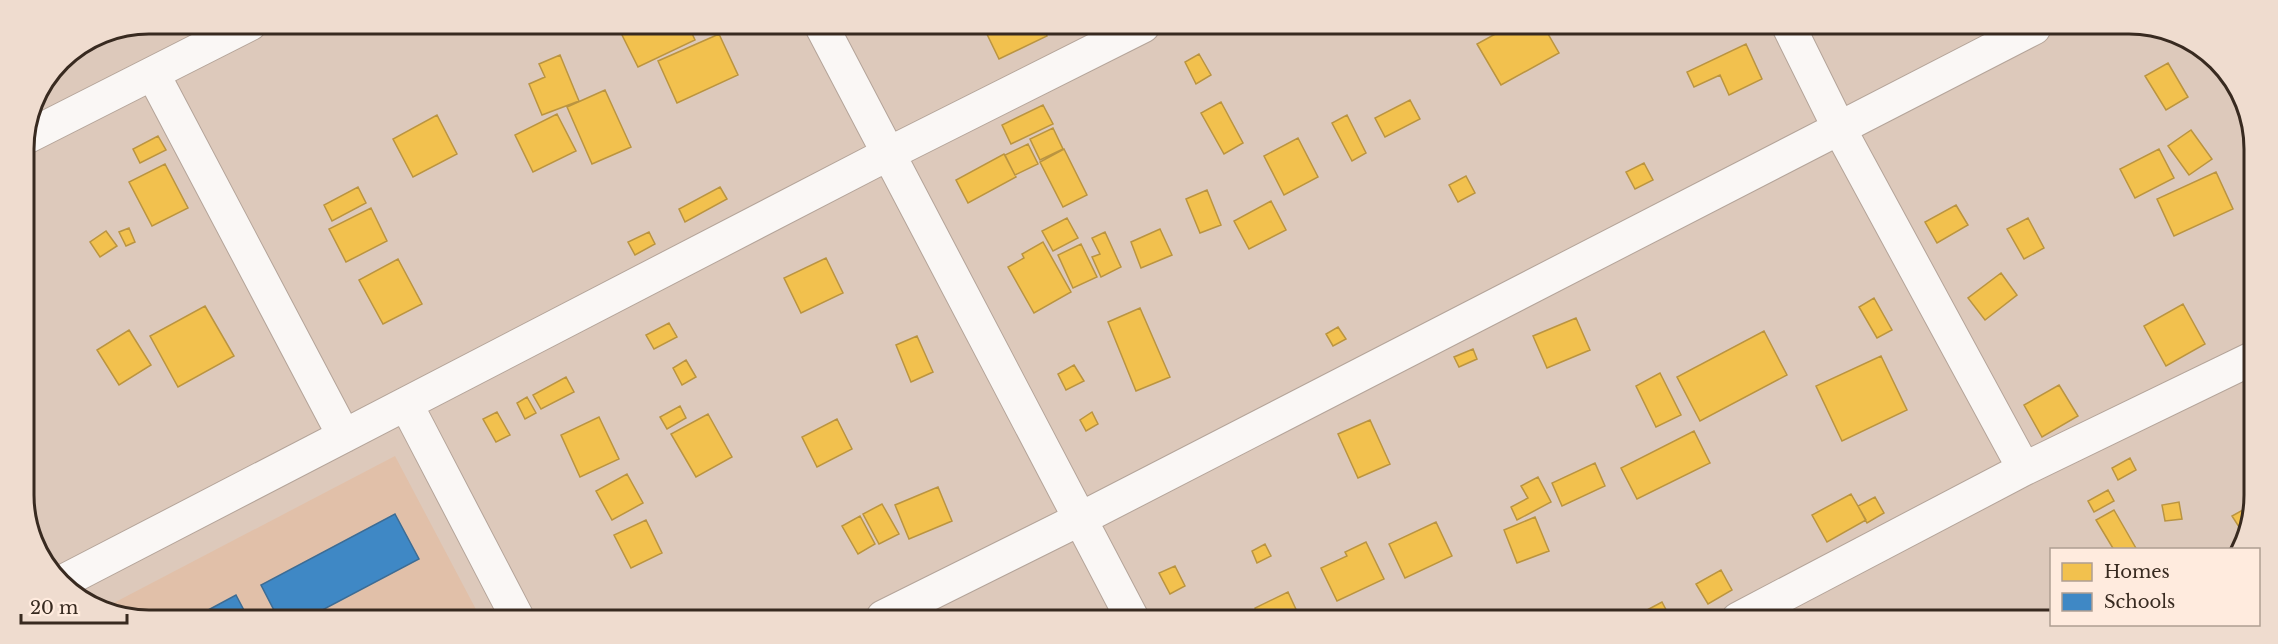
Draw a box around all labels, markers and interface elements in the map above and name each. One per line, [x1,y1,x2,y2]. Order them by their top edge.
legend [2050,548,2260,626]
text: Homes [2104,561,2170,583]
scale bar [21,587,128,625]
text: Schools [2104,591,2175,613]
text: 20 m [30,597,78,619]

